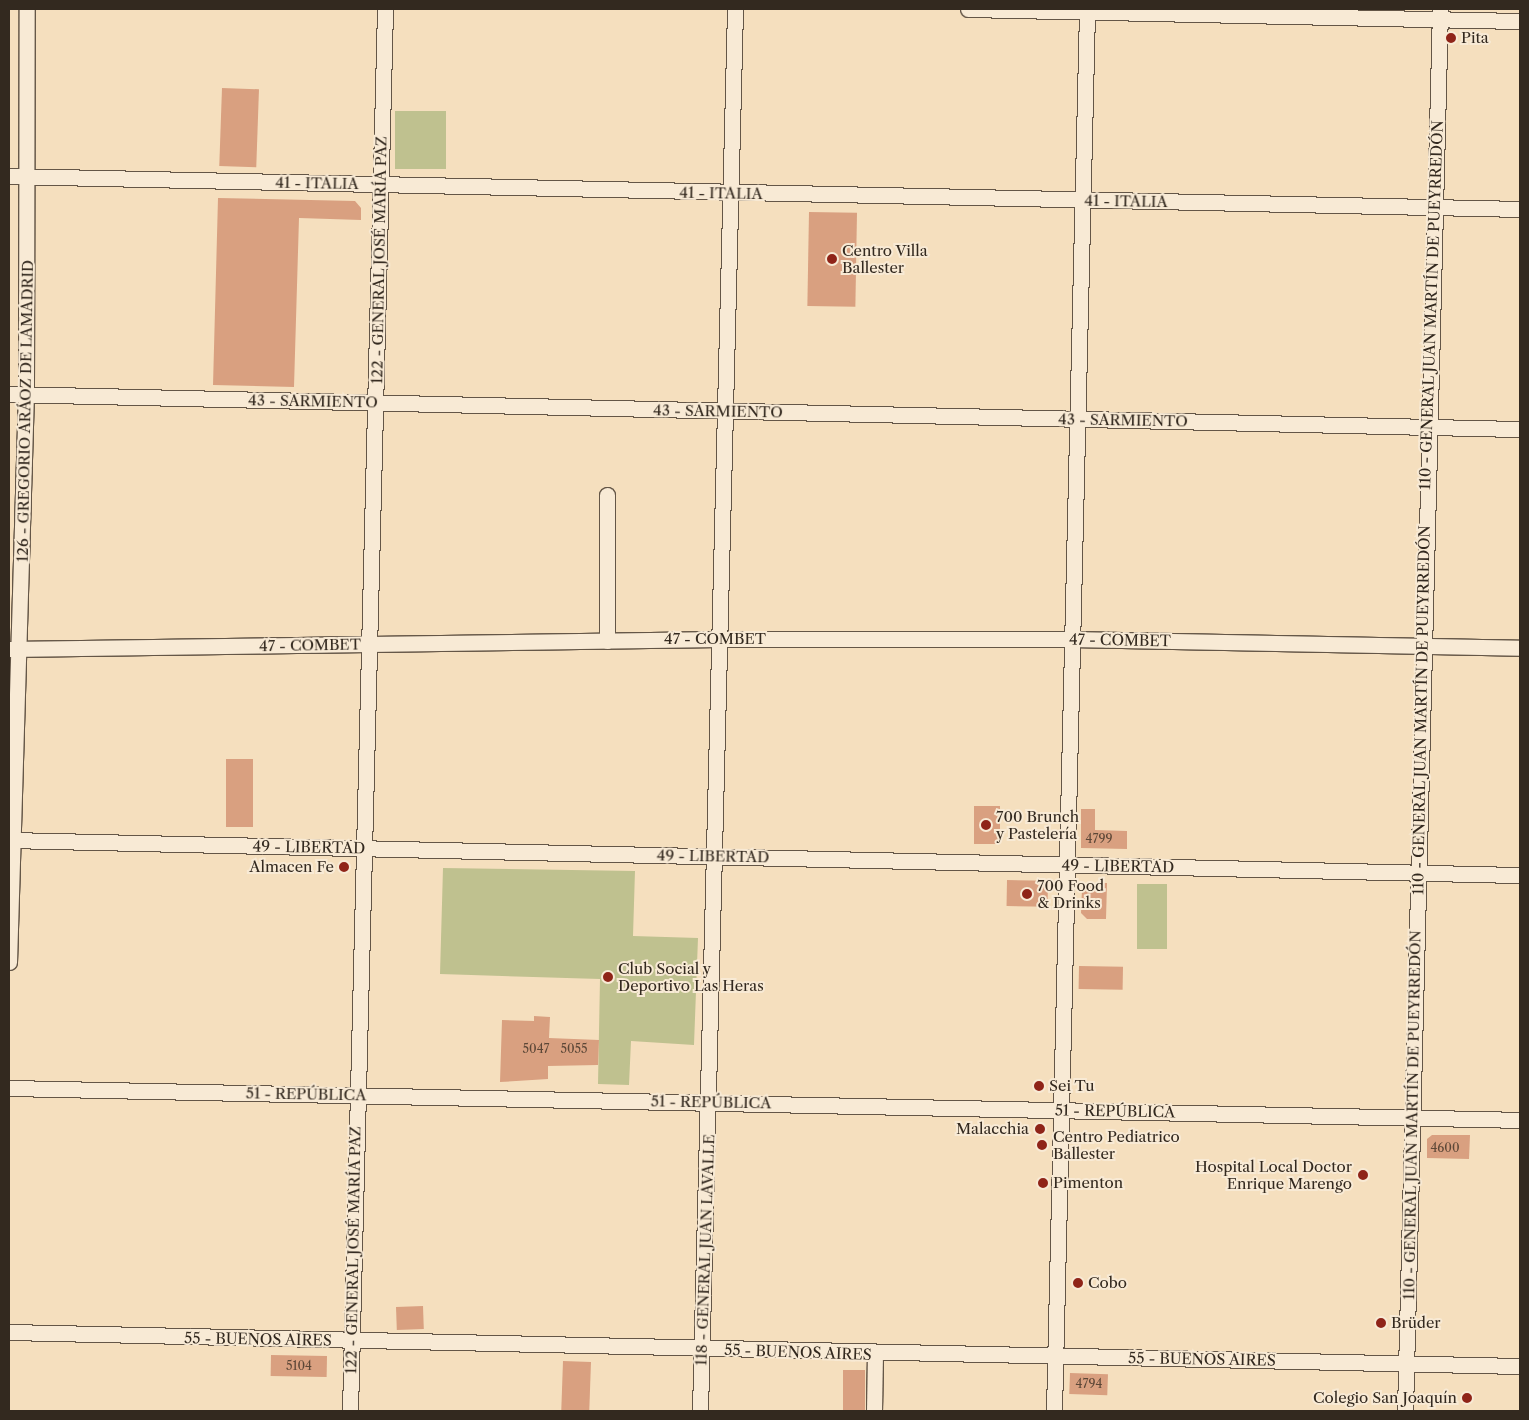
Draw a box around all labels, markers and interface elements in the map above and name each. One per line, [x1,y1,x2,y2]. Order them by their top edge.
place label: Pita [1461,29,1489,47]
marker: Pita [1445,32,1457,44]
street label: 110 - GENERAL JUAN MARTÍN DE PUEYRREDÓN [1416,120,1446,490]
street label: 122 - GENERAL JOSÉ MARÍA PAZ [368,135,390,385]
street label: 41 - ITALIA [275,173,359,193]
street label: 41 - ITALIA [679,183,763,203]
street label: 41 - ITALIA [1084,191,1168,211]
place label: Centro Villa Ballester [842,241,928,276]
marker: Centro Villa Ballester [826,253,838,265]
street label: 126 - GREGORIO ARÁOZ DE LAMADRID [13,259,37,563]
street label: 43 - SARMIENTO [248,391,378,411]
street label: 43 - SARMIENTO [653,401,783,421]
street label: 43 - SARMIENTO [1058,410,1188,430]
street label: 110 - GENERAL JUAN MARTÍN DE PUEYRREDÓN [1409,525,1433,895]
street label: 47 - COMBET [664,630,766,648]
street label: 47 - COMBET [1069,630,1171,650]
street label: 47 - COMBET [259,635,361,655]
place label: 700 Brunch y Pastelería [996,807,1079,842]
marker: 700 Brunch y Pastelería [980,819,992,831]
house number: 4799 [1086,832,1112,846]
street label: 49 - LIBERTAD [253,837,365,857]
street label: 49 - LIBERTAD [657,846,769,866]
street label: 49 - LIBERTAD [1062,856,1174,876]
place label: Almacen Fe [249,858,334,876]
marker: Almacen Fe [338,861,350,873]
place label: 700 Food & Drinks [1037,876,1104,911]
marker: 700 Food & Drinks [1021,888,1033,900]
street label: 110 - GENERAL JUAN MARTÍN DE PUEYRREDÓN [1400,930,1424,1300]
place label: Club Social y Deportivo Las Heras [618,959,764,994]
marker: Club Social y Deportivo Las Heras [602,971,614,983]
house number: 5047 [523,1042,549,1056]
house number: 5055 [560,1042,588,1056]
place label: Sei Tu [1049,1077,1095,1095]
marker: Sei Tu [1033,1080,1045,1092]
street label: 51 - REPÚBLICA [246,1084,366,1104]
street label: 51 - REPÚBLICA [651,1092,771,1112]
street label: 51 - REPÚBLICA [1055,1101,1175,1121]
place label: Malacchia [956,1120,1029,1138]
marker: Malacchia [1033,1122,1047,1136]
street label: 122 - GENERAL JOSÉ MARÍA PAZ [342,1125,364,1375]
place label: Centro Pediatrico Ballester [1053,1127,1180,1162]
street label: 118 - GENERAL JUAN LAVALLE [692,1134,718,1366]
marker: Centro Pediatrico Ballester [1035,1138,1049,1152]
house number: 4600 [1430,1141,1460,1155]
place label: Hospital Local Doctor Enrique Marengo [1195,1157,1352,1192]
marker: Hospital Local Doctor Enrique Marengo [1356,1168,1370,1182]
place label: Pimenton [1053,1174,1123,1192]
marker: Pimenton [1037,1177,1049,1189]
place label: Cobo [1088,1274,1127,1292]
marker: Cobo [1072,1277,1084,1289]
place label: Brüder [1391,1314,1441,1332]
marker: Brüder [1375,1317,1387,1329]
street label: 55 - BUENOS AIRES [184,1329,332,1349]
street label: 55 - BUENOS AIRES [724,1340,872,1364]
street label: 55 - BUENOS AIRES [1128,1349,1276,1369]
house number: 5104 [286,1359,312,1373]
house number: 4794 [1076,1377,1102,1391]
place label: Colegio San Joaquín [1313,1389,1457,1407]
marker: Colegio San Joaquín [1461,1392,1473,1404]

